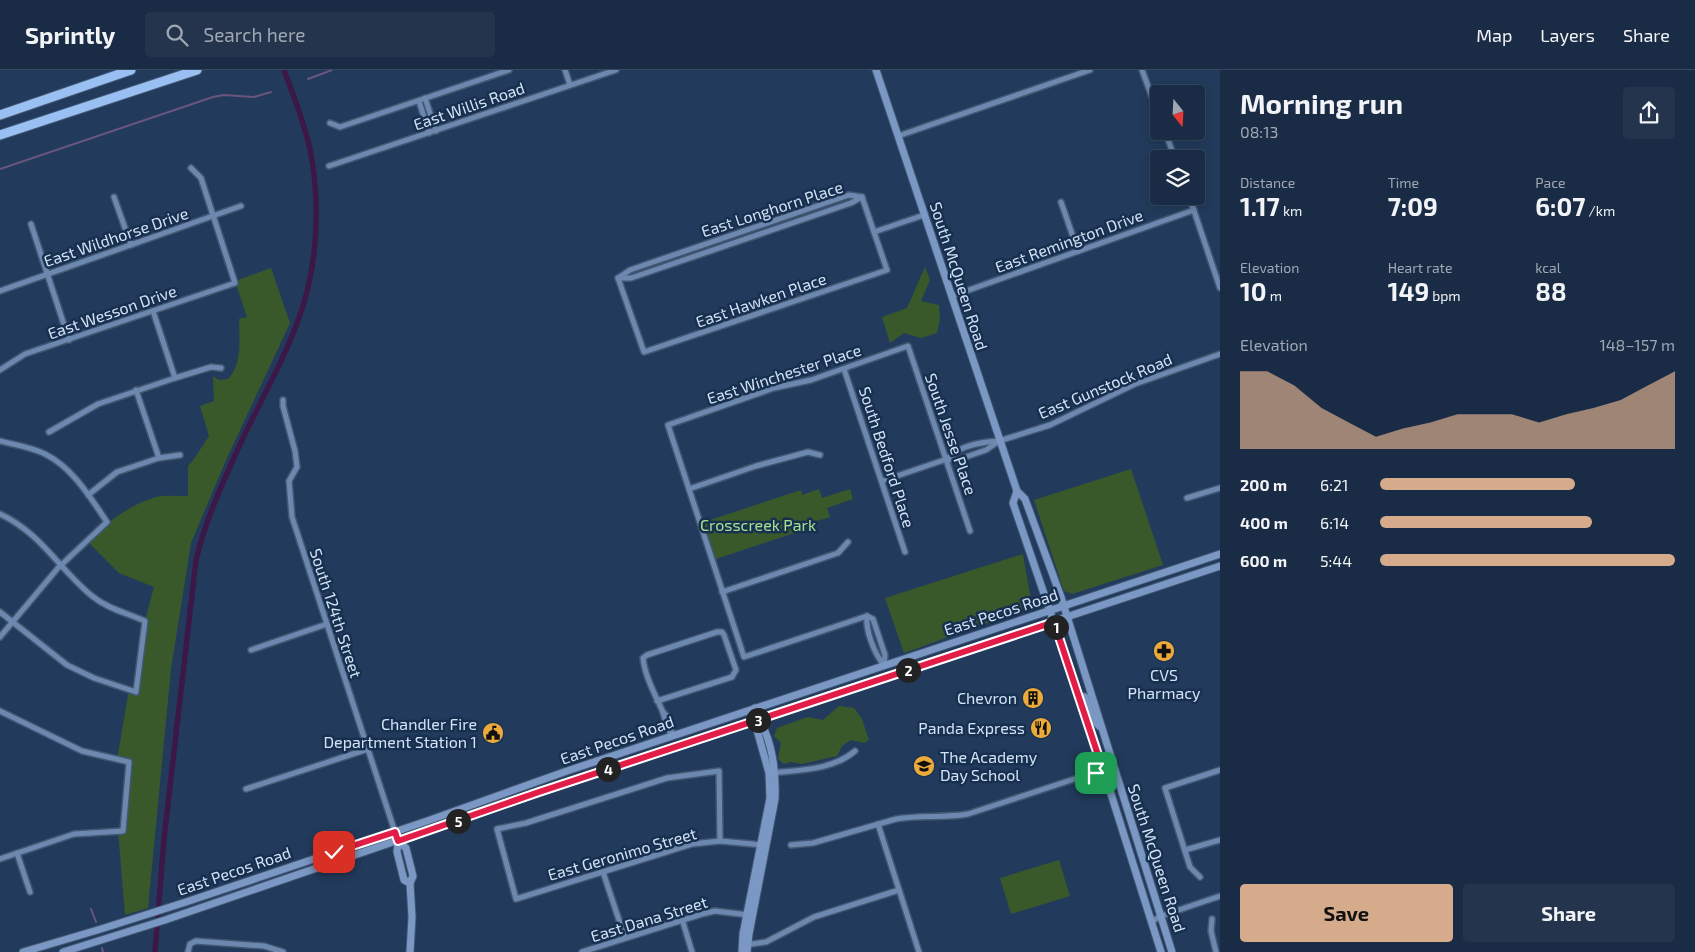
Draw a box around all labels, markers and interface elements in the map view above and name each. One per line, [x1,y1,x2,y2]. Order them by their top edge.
search box [145,12,495,57]
text: Sprintly [25,20,115,49]
icon: search [163,21,191,49]
text: Search here [203,23,306,46]
text: Map [1476,24,1512,46]
text: Layers [1540,24,1595,46]
text: Share [1623,24,1670,46]
street label: East Willis Road [411,78,527,133]
north arrow [1150,85,1205,140]
map controls [1150,85,1205,205]
text: Morning run [1240,86,1403,120]
button: share [1623,87,1675,139]
text: 08:13 [1240,122,1278,141]
button: layers [1150,150,1205,205]
text: Distance [1240,174,1295,191]
text: Time [1388,174,1419,191]
text: Pace [1535,174,1565,191]
street label: East Longhorn Place [699,177,845,240]
text: 1.17 [1240,191,1280,221]
text: 7:09 [1388,191,1438,221]
text: 6:07 [1535,191,1585,221]
street label: South McQueen Road [926,199,992,353]
text: km [1280,202,1302,219]
text: /km [1585,202,1615,219]
street label: East Wildhorse Drive [41,203,191,270]
street label: East Remington Drive [992,205,1145,276]
text: Elevation [1240,259,1299,276]
text: Heart rate [1388,259,1452,276]
text: kcal [1535,259,1561,276]
street label: East Hawken Place [693,268,829,331]
text: 10 [1240,276,1267,306]
text: 149 [1388,276,1429,306]
text: 88 [1535,276,1566,306]
street label: East Wesson Drive [45,281,179,342]
text: m [1267,287,1282,304]
text: bpm [1429,287,1461,304]
text: Elevation [1240,335,1308,354]
text: 148–157 m [1599,335,1675,354]
street label: East Winchester Place [704,340,863,407]
street label: East Gunstock Road [1035,349,1175,422]
street label: South Jesse Place [922,370,981,497]
street label: South Bedford Place [856,384,919,530]
text: 200 m [1240,475,1287,494]
text: 6:21 [1320,475,1348,494]
text: 400 m [1240,513,1288,532]
text: 6:14 [1320,513,1349,532]
park label: Crosscreek Park [700,515,816,534]
street label: South 124th Street [307,546,366,680]
text: 600 m [1240,551,1287,570]
text: 5:44 [1320,551,1352,570]
street label: East Pecos Road [941,584,1060,639]
pin: 1 [1044,614,1068,640]
text: 1 [1053,619,1060,636]
pharmacy icon: CVS Pharmacy [1152,639,1176,663]
pin: 2 [896,658,920,682]
text: 2 [904,662,913,679]
place label: CVS Pharmacy [1127,665,1201,702]
building icon: Chevron [1021,686,1045,710]
place label: Chevron [957,688,1017,707]
pin: 3 [746,708,770,732]
street label: East Pecos Road [558,711,676,768]
text: 3 [755,712,762,729]
place label: Chandler Fire Department Station 1 [323,714,477,751]
restaurant icon: Panda Express [1029,716,1053,740]
place label: Panda Express [918,718,1025,737]
public building icon: Chandler Fire Department Station 1 [481,721,505,745]
place label: The Academy Day School [940,747,1038,784]
pin [1075,752,1117,794]
school or university icon: The Academy Day School [912,754,936,778]
pin: 4 [596,756,620,782]
icon: arrive [1082,759,1110,787]
text: 4 [604,761,613,778]
street label: South McQueen Road [1124,781,1190,935]
pin: 5 [446,808,470,834]
text: 5 [455,813,462,830]
street label: East Geronimo Street [545,823,698,884]
pin [313,831,355,873]
icon: check [320,838,348,866]
street label: East Pecos Road [175,842,293,899]
button: Save [1240,884,1453,942]
button: Share [1463,884,1675,942]
street label: East Dana Street [588,892,710,945]

